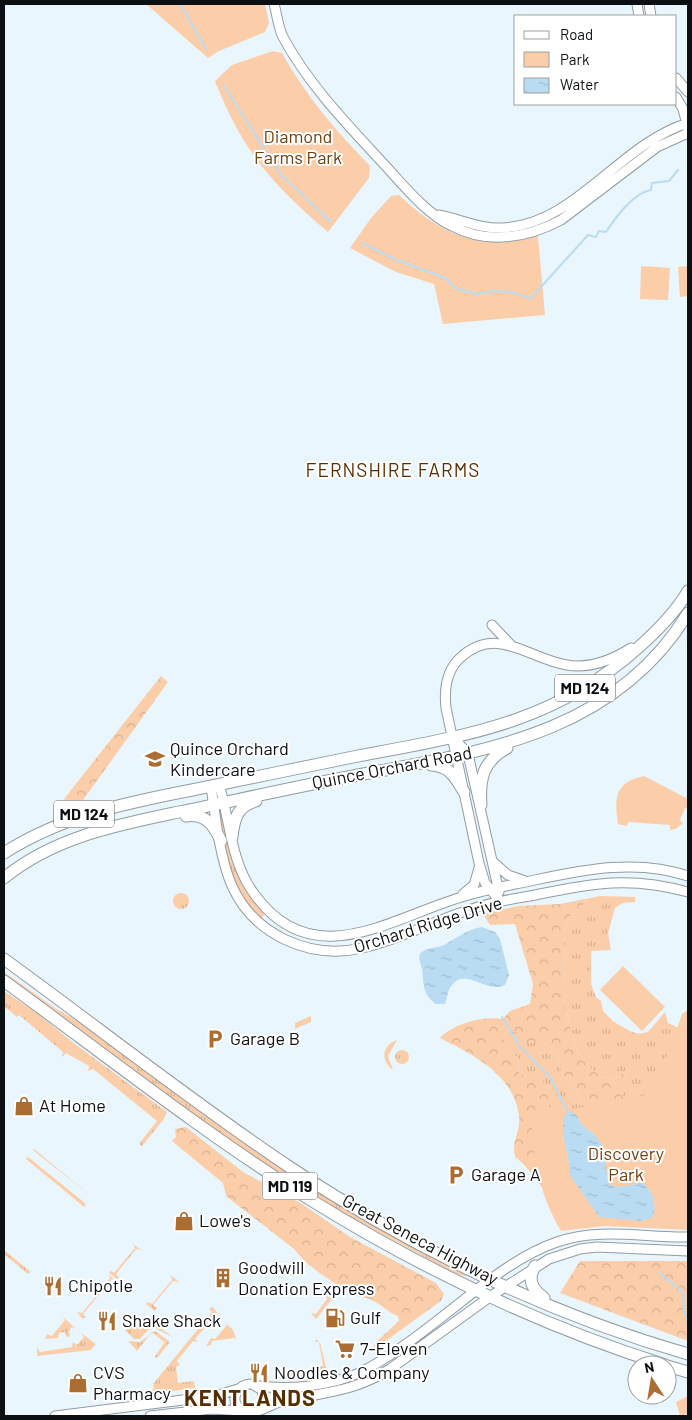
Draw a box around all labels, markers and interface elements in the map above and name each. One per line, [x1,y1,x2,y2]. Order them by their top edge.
legend [514,15,677,105]
text: Road [560,25,593,43]
text: Park [560,50,590,68]
text: Water [560,75,599,93]
park label: Diamond Farms Park [254,125,342,168]
district label: FERNSHIRE FARMS [306,458,480,481]
road number: MD 124 [555,674,615,701]
place label: Quince Orchard Kindercare [170,737,289,780]
street label: Quince Orchard Road [310,741,474,793]
school or university icon: Quince Orchard Kindercare [144,748,166,770]
road number: MD 124 [54,801,114,828]
street label: Orchard Ridge Drive [351,891,505,957]
place label: Garage B [230,1027,300,1049]
parking icon: Garage B [204,1028,226,1050]
place label: At Home [39,1094,106,1116]
shop icon: At Home [13,1095,35,1117]
park label: Discovery Park [588,1142,664,1185]
place label: Garage A [471,1163,541,1185]
parking icon: Garage A [445,1164,467,1186]
road number: MD 119 [262,1172,318,1200]
street label: Great Seneca Highway [339,1189,502,1290]
place label: Lowe's [199,1209,251,1231]
shop icon: Lowe's [173,1210,195,1232]
place label: Goodwill Donation Express [238,1256,374,1299]
building icon: Goodwill Donation Express [212,1267,234,1289]
place label: Chipotle [68,1274,133,1296]
restaurant icon: Chipotle [42,1275,64,1297]
place label: Gulf [350,1306,381,1328]
fuel station icon: Gulf [324,1307,346,1329]
place label: Shake Shack [122,1309,221,1331]
restaurant icon: Shake Shack [96,1310,118,1332]
place label: 7-Eleven [360,1337,428,1359]
supermarket icon: 7-Eleven [334,1338,356,1360]
north arrow [627,1355,677,1405]
text: N [643,1358,656,1376]
place label: CVS Pharmacy [93,1361,171,1404]
place label: Noodles & Company [274,1361,429,1383]
restaurant icon: Noodles & Company [248,1362,270,1384]
shop icon: CVS Pharmacy [67,1372,89,1394]
district label: KENTLANDS [184,1384,316,1410]

